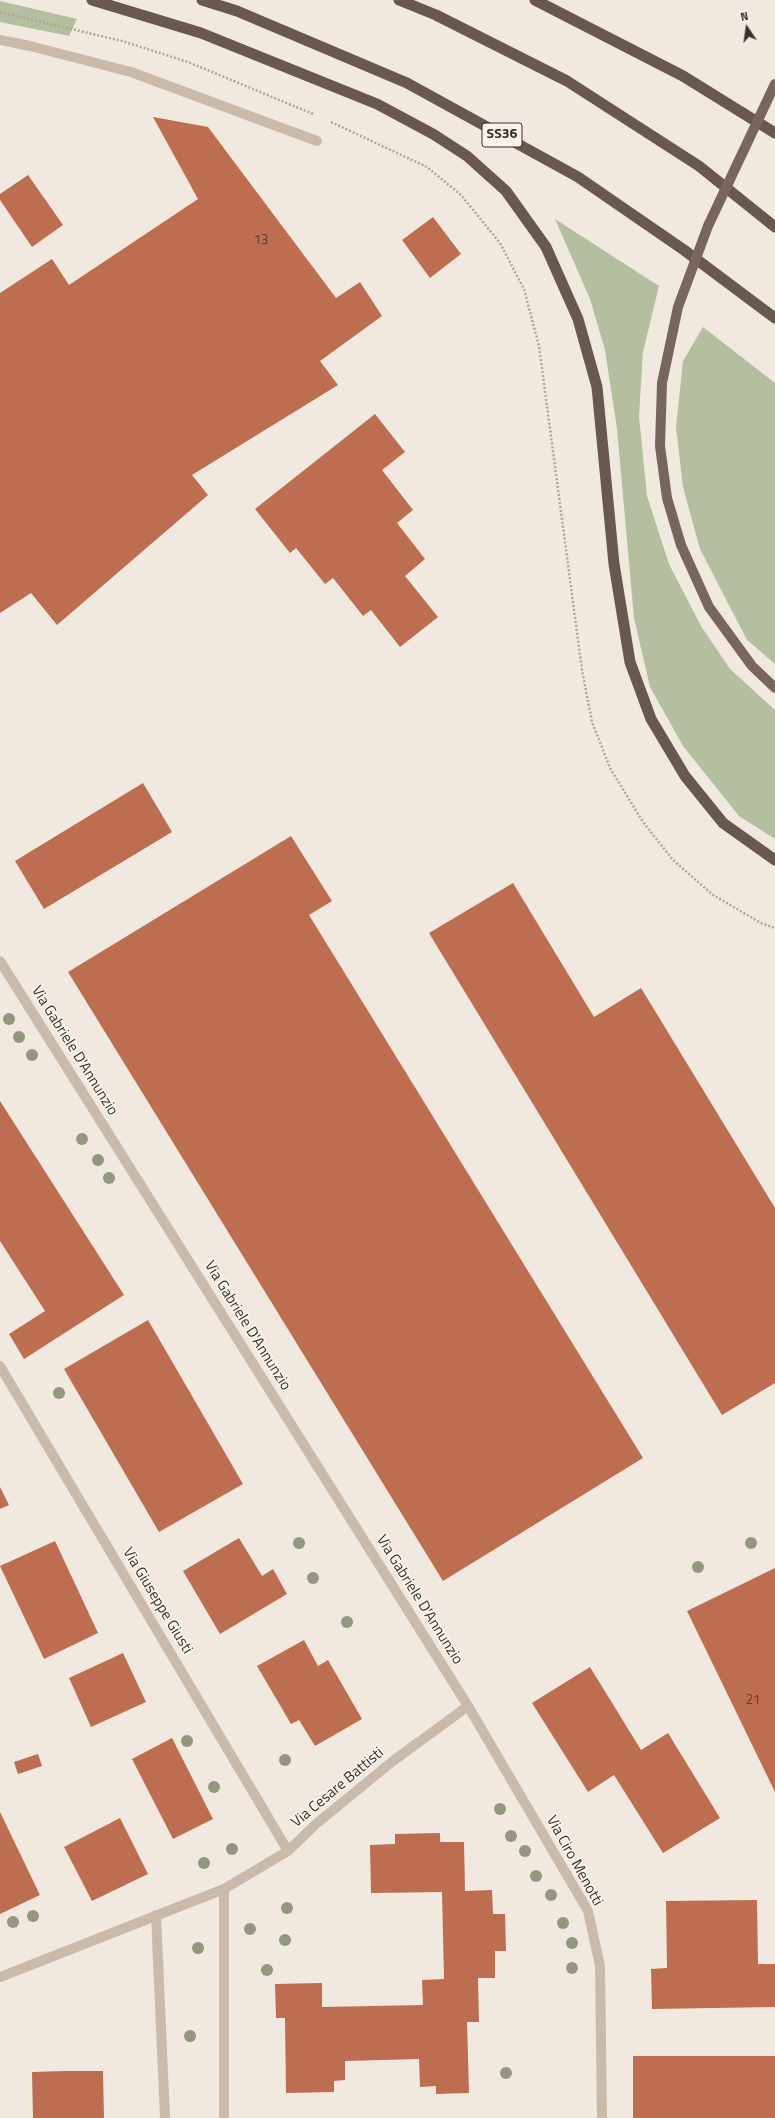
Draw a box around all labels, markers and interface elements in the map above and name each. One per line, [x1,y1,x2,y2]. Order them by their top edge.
north arrow [727,8,767,48]
text: N [739,8,750,25]
road number: SS36 [482,123,522,147]
house number: 13 [254,233,268,249]
street label: Via Gabriele D'Annunzio [27,983,121,1119]
street label: Via Gabriele D'Annunzio [200,1258,294,1394]
street label: Via Gabriele D'Annunzio [372,1532,466,1668]
street label: Via Giuseppe Giusti [118,1545,196,1657]
house number: 21 [746,1693,760,1709]
street label: Via Cesare Battisti [288,1744,388,1832]
street label: Via Ciro Menotti [542,1813,606,1909]

